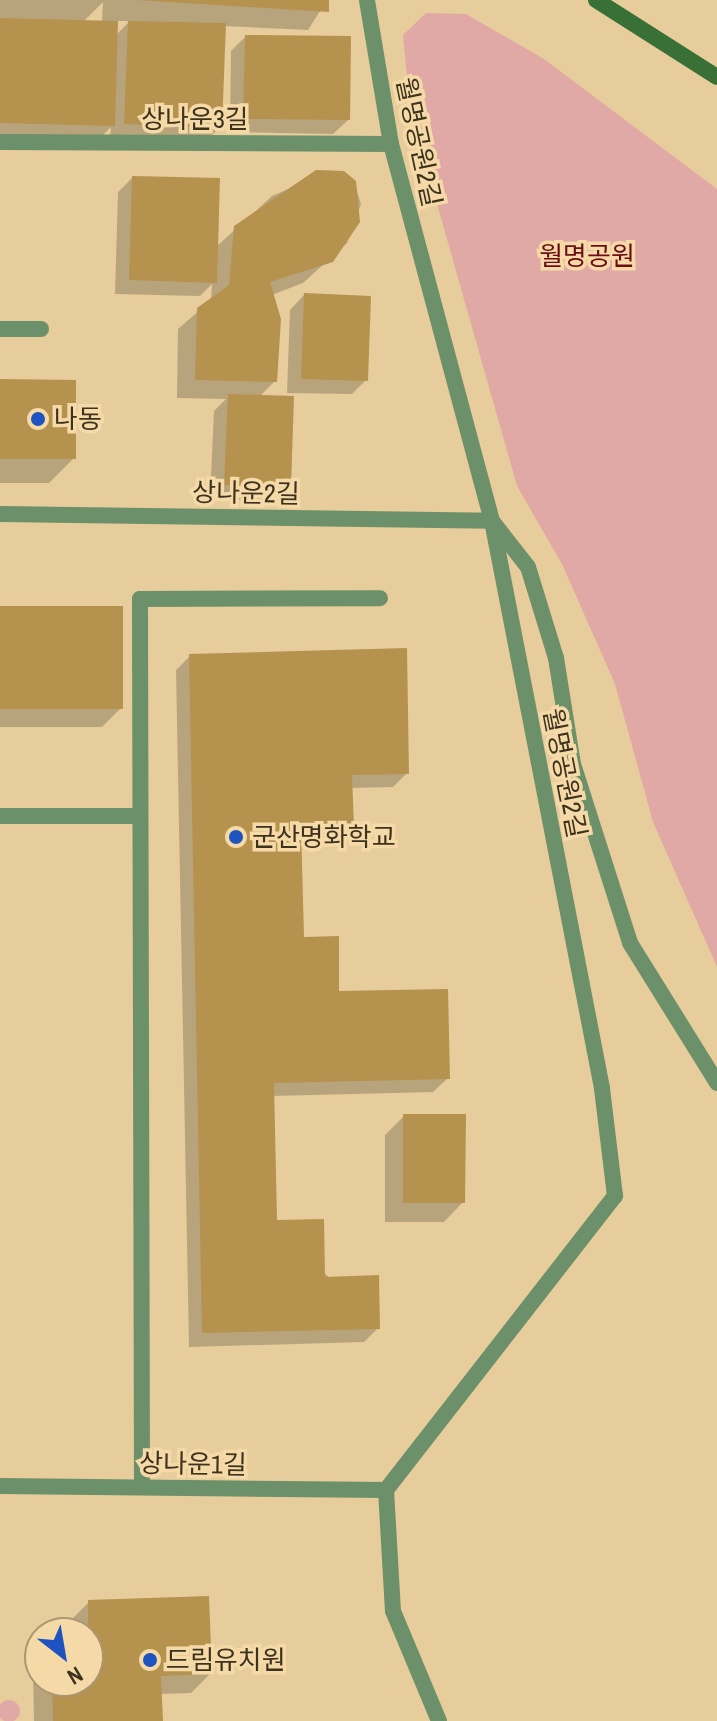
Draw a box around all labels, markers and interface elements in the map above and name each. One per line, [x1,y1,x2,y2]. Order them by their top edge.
street label: 월명공원2길 [390,74,448,210]
street label: 상나운3길 [141,103,249,135]
park label: 월명공원 [539,240,635,272]
place label: 나동 [54,403,102,435]
marker: 나동 [29,410,47,428]
street label: 상나운2길 [192,476,300,510]
street label: 월명공원2길 [537,706,593,840]
place label: 군산명화학교 [252,821,396,853]
marker: 군산명화학교 [227,828,245,846]
street label: 상나운1길 [139,1447,247,1481]
north arrow [24,1617,104,1697]
place label: 드림유치원 [166,1644,286,1676]
marker: 드림유치원 [141,1651,159,1669]
text: N [62,1660,89,1692]

